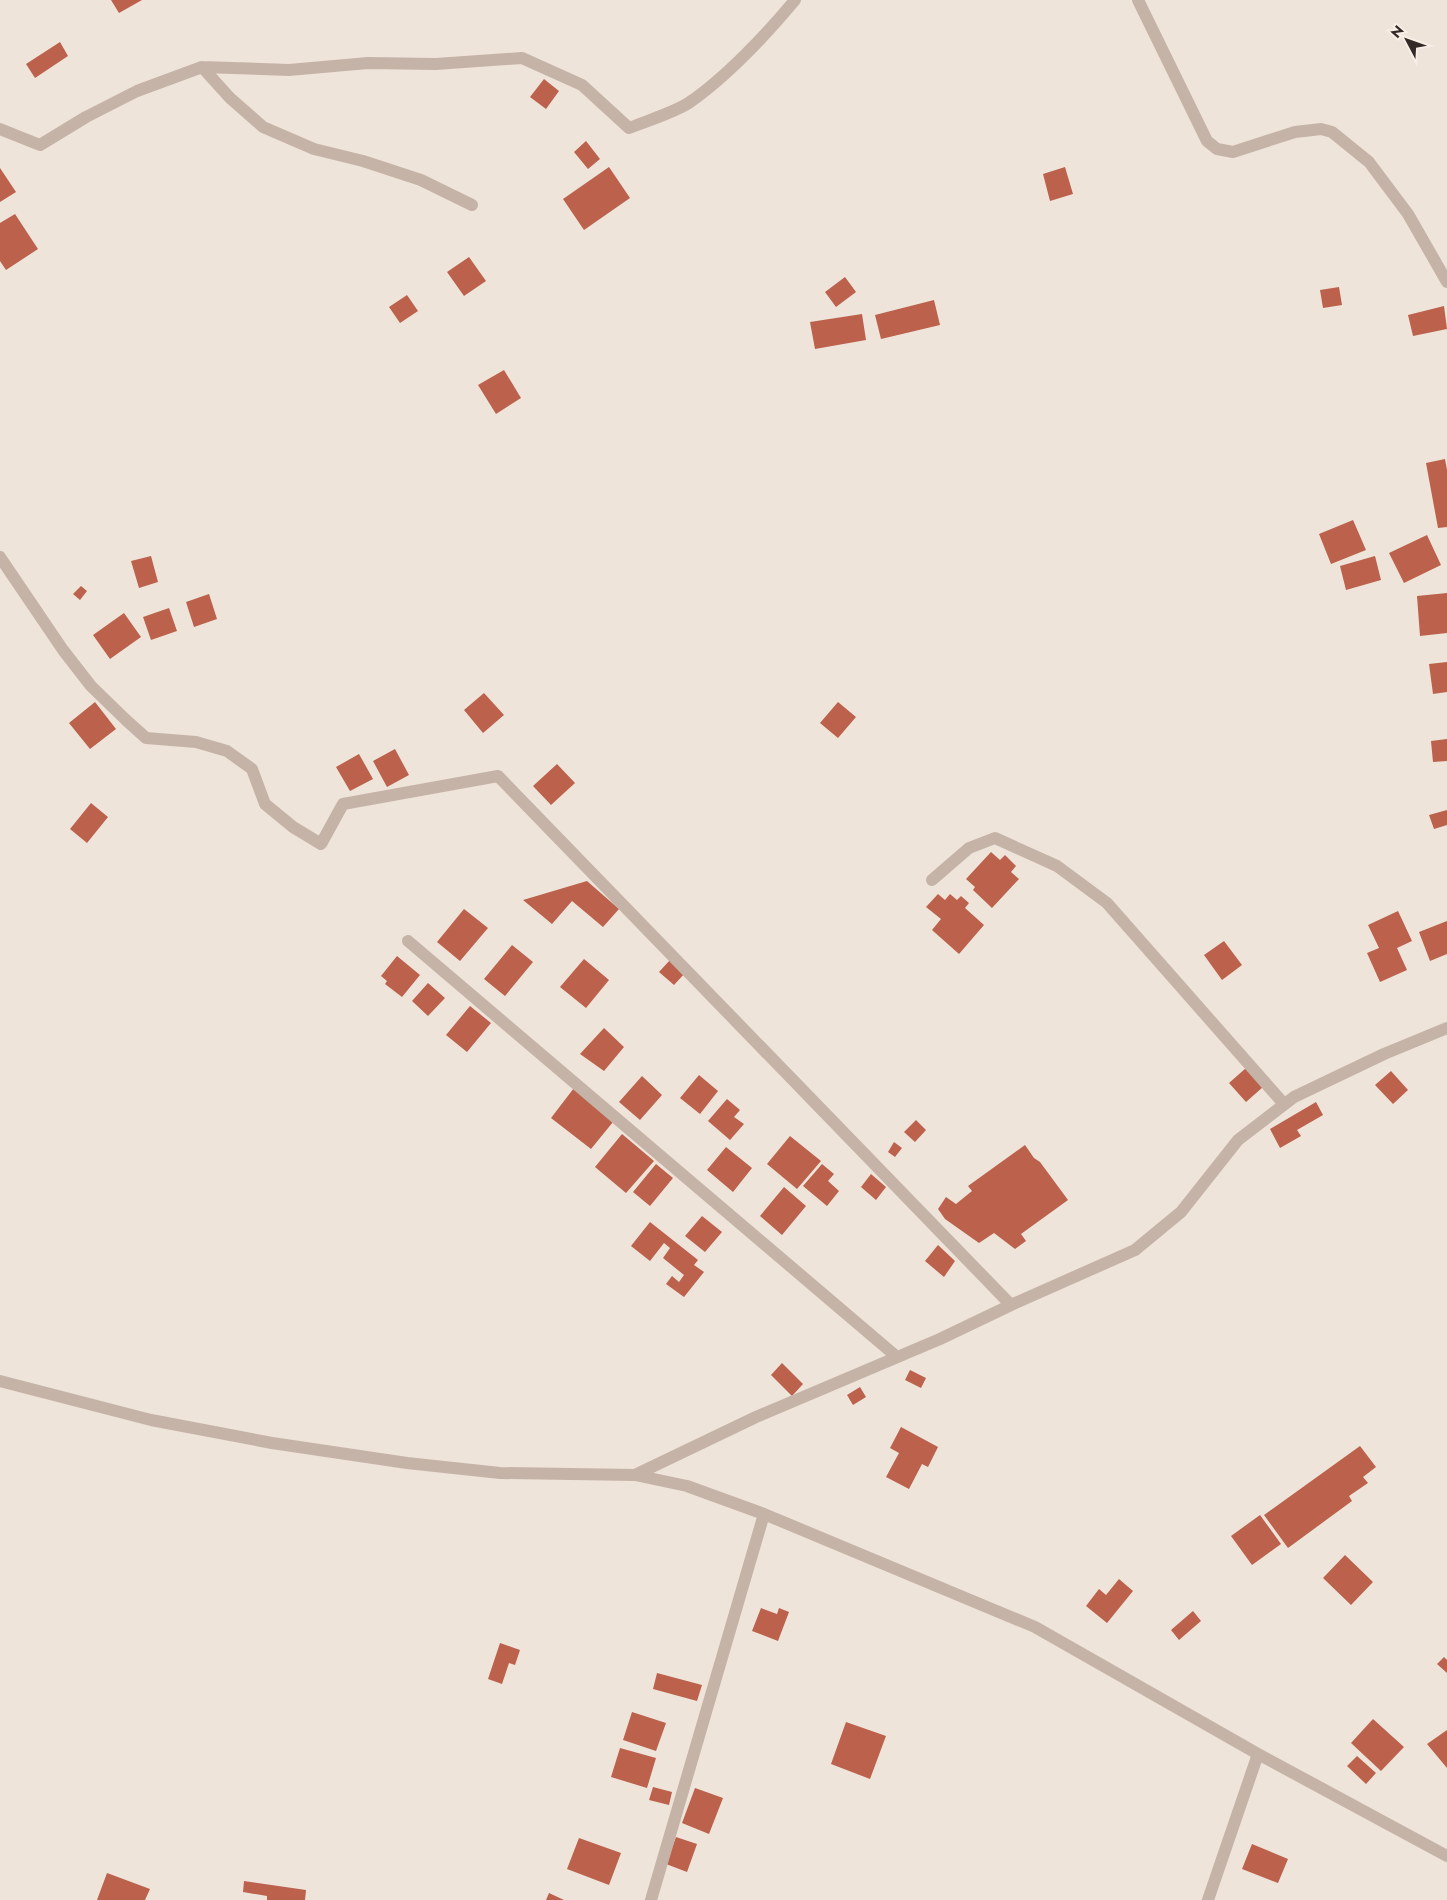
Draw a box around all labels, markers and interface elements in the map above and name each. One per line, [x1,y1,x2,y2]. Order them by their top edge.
north arrow [1382,15,1432,65]
text: N [1386,21,1408,42]

